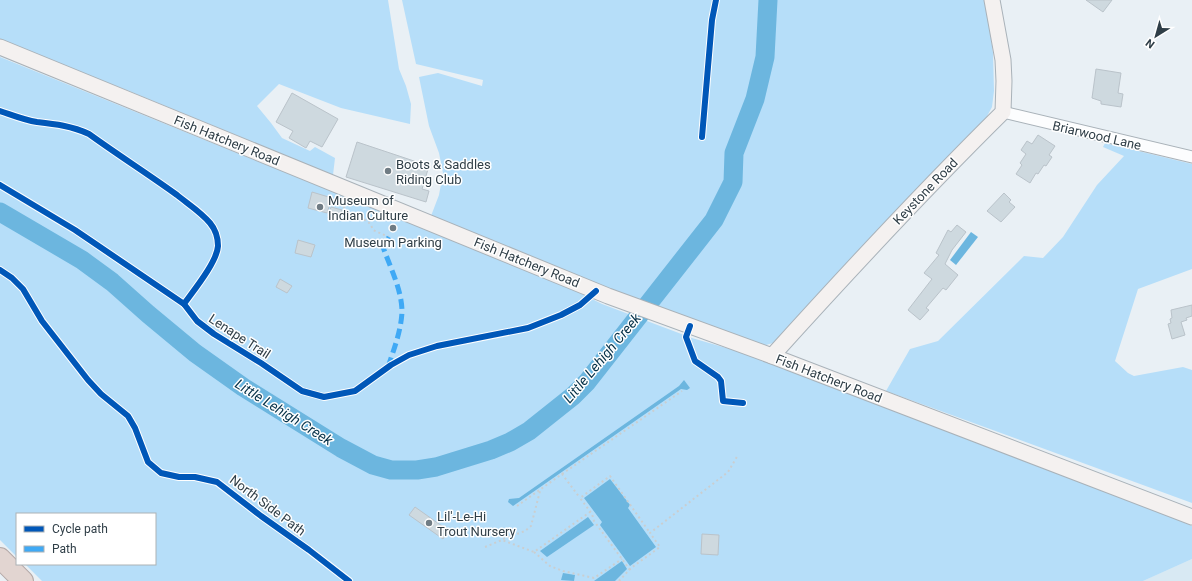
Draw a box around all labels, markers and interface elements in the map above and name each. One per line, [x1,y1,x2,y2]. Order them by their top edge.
north arrow [1136,16,1176,56]
text: N [1143,36,1157,51]
street label: Fish Hatchery Road [172,112,282,169]
street label: Briarwood Lane [1051,118,1143,153]
street label: Keystone Road [890,155,961,228]
place label: Boots & Saddles Riding Club [396,157,491,187]
marker: Boots & Saddles Riding Club [383,166,393,176]
place label: Museum of Indian Culture [328,193,408,223]
marker: Museum of Indian Culture [315,202,325,212]
marker: Museum Parking [388,223,398,233]
street label: Fish Hatchery Road [472,234,582,291]
place label: Museum Parking [344,235,442,250]
water label: Little Lehigh Creek [560,309,645,406]
street label: Lenape Trail [206,311,273,362]
street label: Fish Hatchery Road [774,351,884,406]
water label: Little Lehigh Creek [232,376,337,449]
street label: North Side Path [227,472,309,539]
place label: Lil'-Le-Hi Trout Nursery [437,509,516,539]
legend [16,513,156,565]
marker: Lil'-Le-Hi Trout Nursery [424,518,434,528]
text: Cycle path [52,522,108,536]
text: Path [52,542,77,556]

